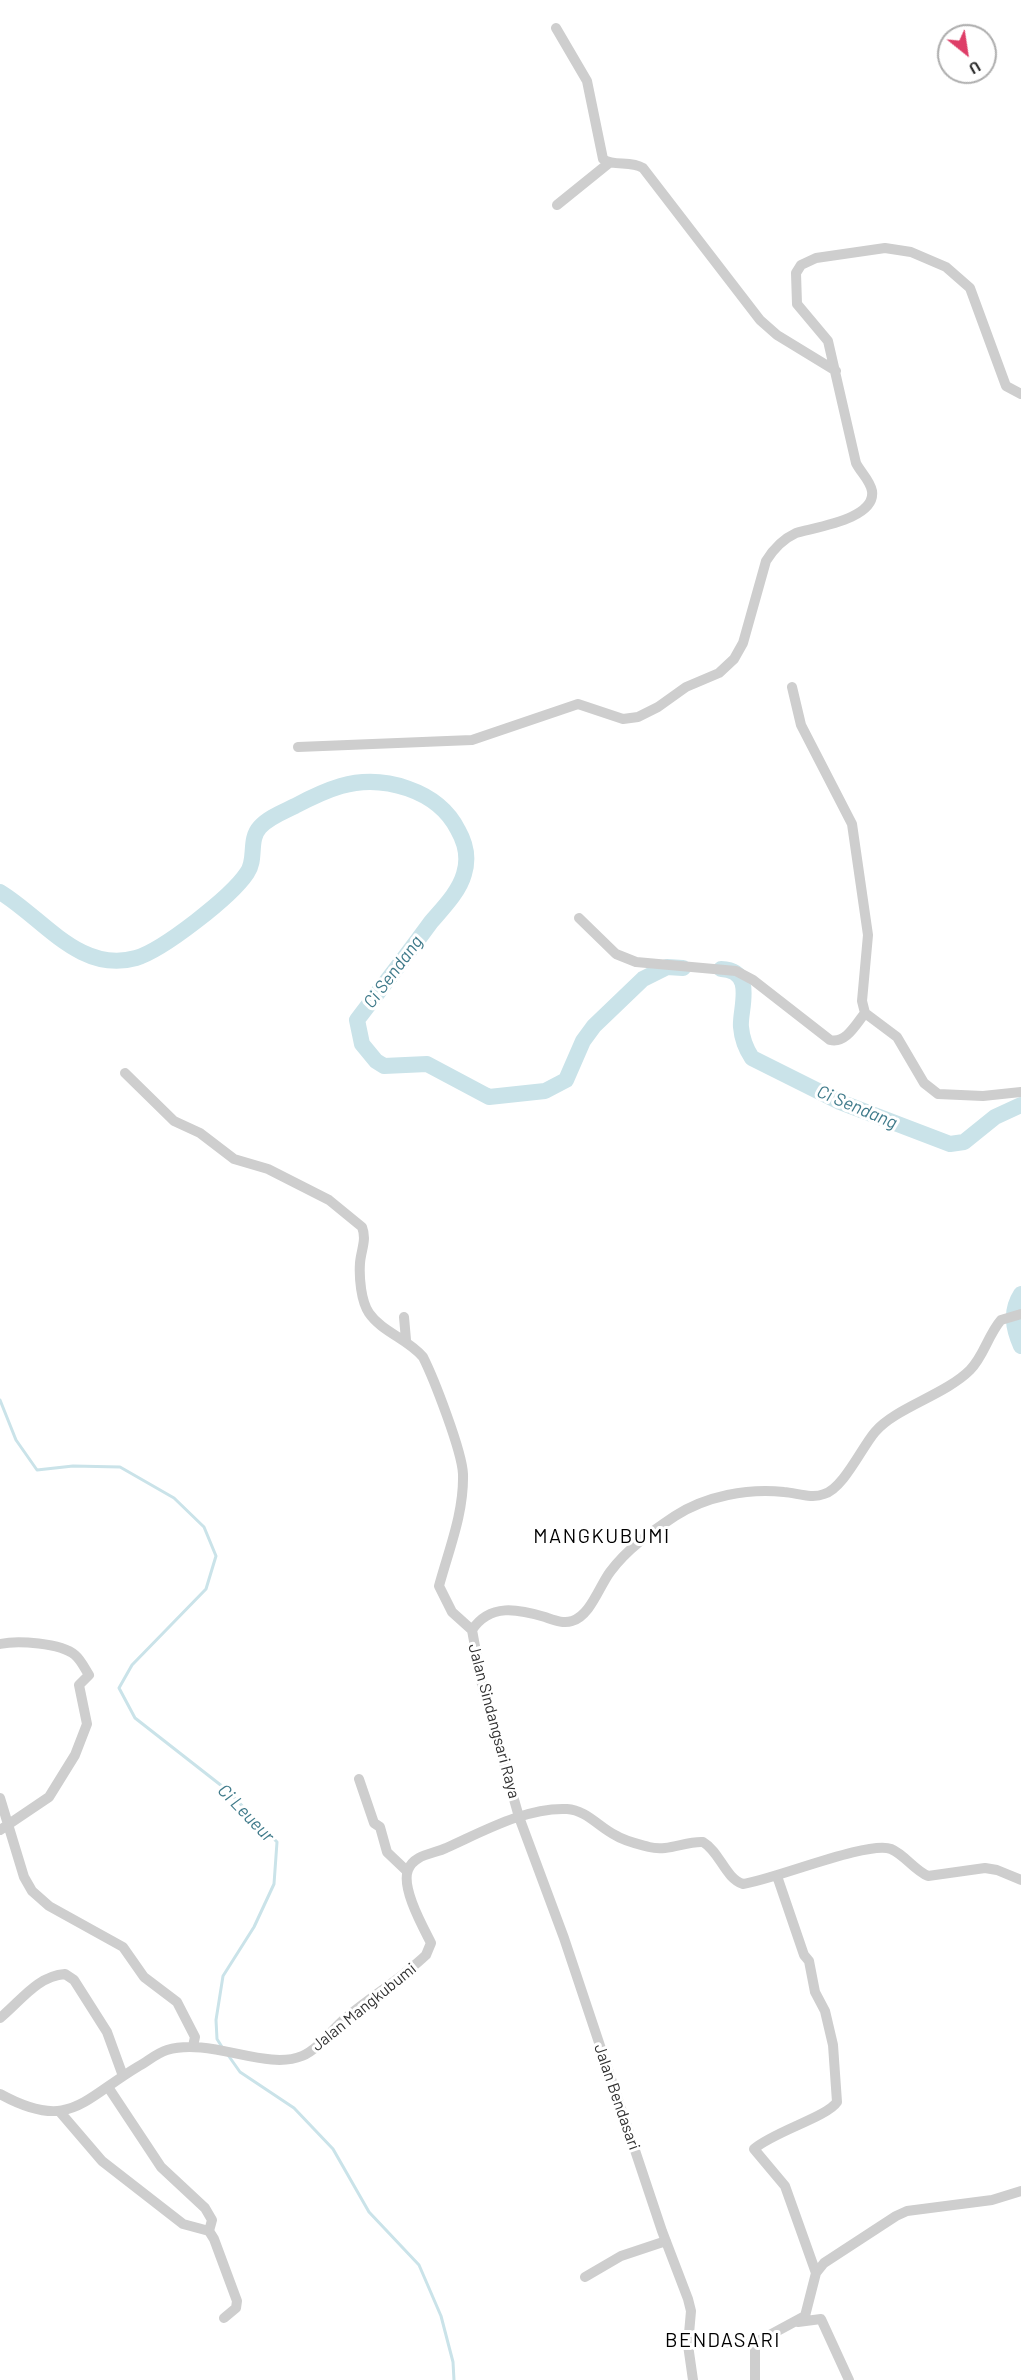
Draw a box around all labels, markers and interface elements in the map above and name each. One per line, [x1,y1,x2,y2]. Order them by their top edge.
north arrow [937,24,997,84]
text: U [966,58,984,79]
water label: Ci Sendang [359,931,427,1013]
water label: Ci Sendang [814,1080,900,1134]
district label: MANGKUBUMI [533,1524,671,1548]
street label: Jalan Sindangsari Raya [464,1642,524,1800]
water label: Ci Leueur [213,1780,279,1846]
street label: Jalan Mangkubumi [308,1959,420,2055]
street label: Jalan Bendasari [590,2041,644,2153]
district label: BENDASARI [665,2328,781,2352]

